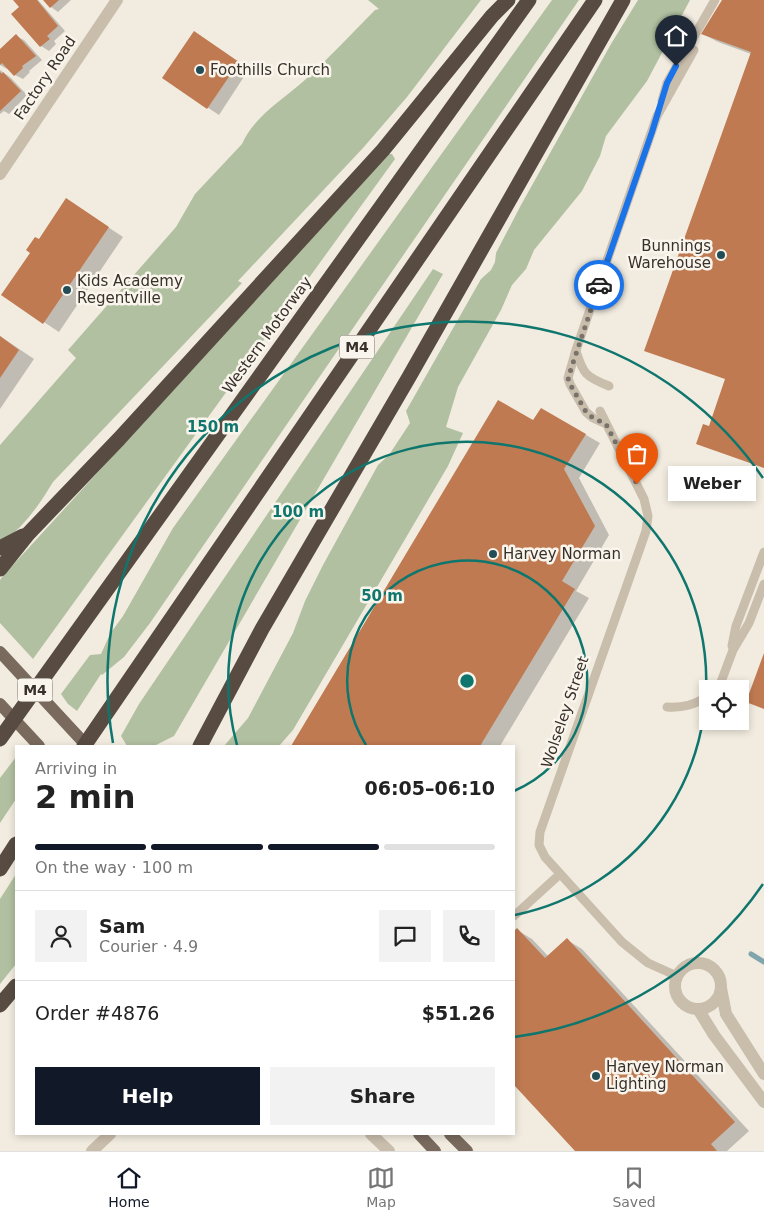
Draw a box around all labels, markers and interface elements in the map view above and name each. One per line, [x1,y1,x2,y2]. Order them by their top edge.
pin [655,15,697,66]
icon: home [662,22,690,50]
street label: Factory Road [10,33,80,123]
place label: Foothills Church [210,61,330,79]
marker: Foothills Church [194,64,206,76]
place label: Bunnings Warehouse [628,237,711,272]
marker: Bunnings Warehouse [715,249,727,261]
courier [574,260,624,310]
icon: car [585,271,613,299]
place label: Kids Academy Regentville [77,272,183,307]
street label: Western Motorway [219,273,315,397]
marker: Kids Academy Regentville [61,284,73,296]
road number: M4 [340,336,374,358]
text: 150 m [187,418,239,436]
pin [616,433,658,484]
icon: bag [623,440,651,468]
callout: Weber [667,466,754,502]
text: Weber [683,474,741,493]
text: 100 m [272,503,324,521]
place label: Harvey Norman [503,545,621,563]
marker: Harvey Norman [487,548,499,560]
text: 50 m [361,587,403,605]
street label: Wolseley Street [537,654,593,770]
centre of rings [458,672,476,690]
road number: M4 [18,678,52,702]
map controls [699,680,749,730]
button: locate [699,680,749,730]
text: Arriving in [35,759,117,778]
text: 06:05–06:10 [365,777,495,799]
text: 2 min [35,778,136,816]
text: On the way · 100 m [35,858,193,877]
button: person [35,910,87,962]
button: chat [379,910,431,962]
button: phone [443,910,495,962]
text: Sam [99,915,145,937]
text: Courier · 4.9 [99,937,198,956]
text: Order #4876 [35,1002,159,1024]
text: $51.26 [422,1002,495,1024]
place label: Harvey Norman Lighting [606,1058,724,1093]
button: Help [35,1067,260,1125]
button: Share [270,1067,495,1125]
marker: Harvey Norman Lighting [590,1070,602,1082]
tab: Home [108,1164,150,1210]
tab: Map [366,1164,396,1210]
tab: Saved [612,1164,656,1210]

